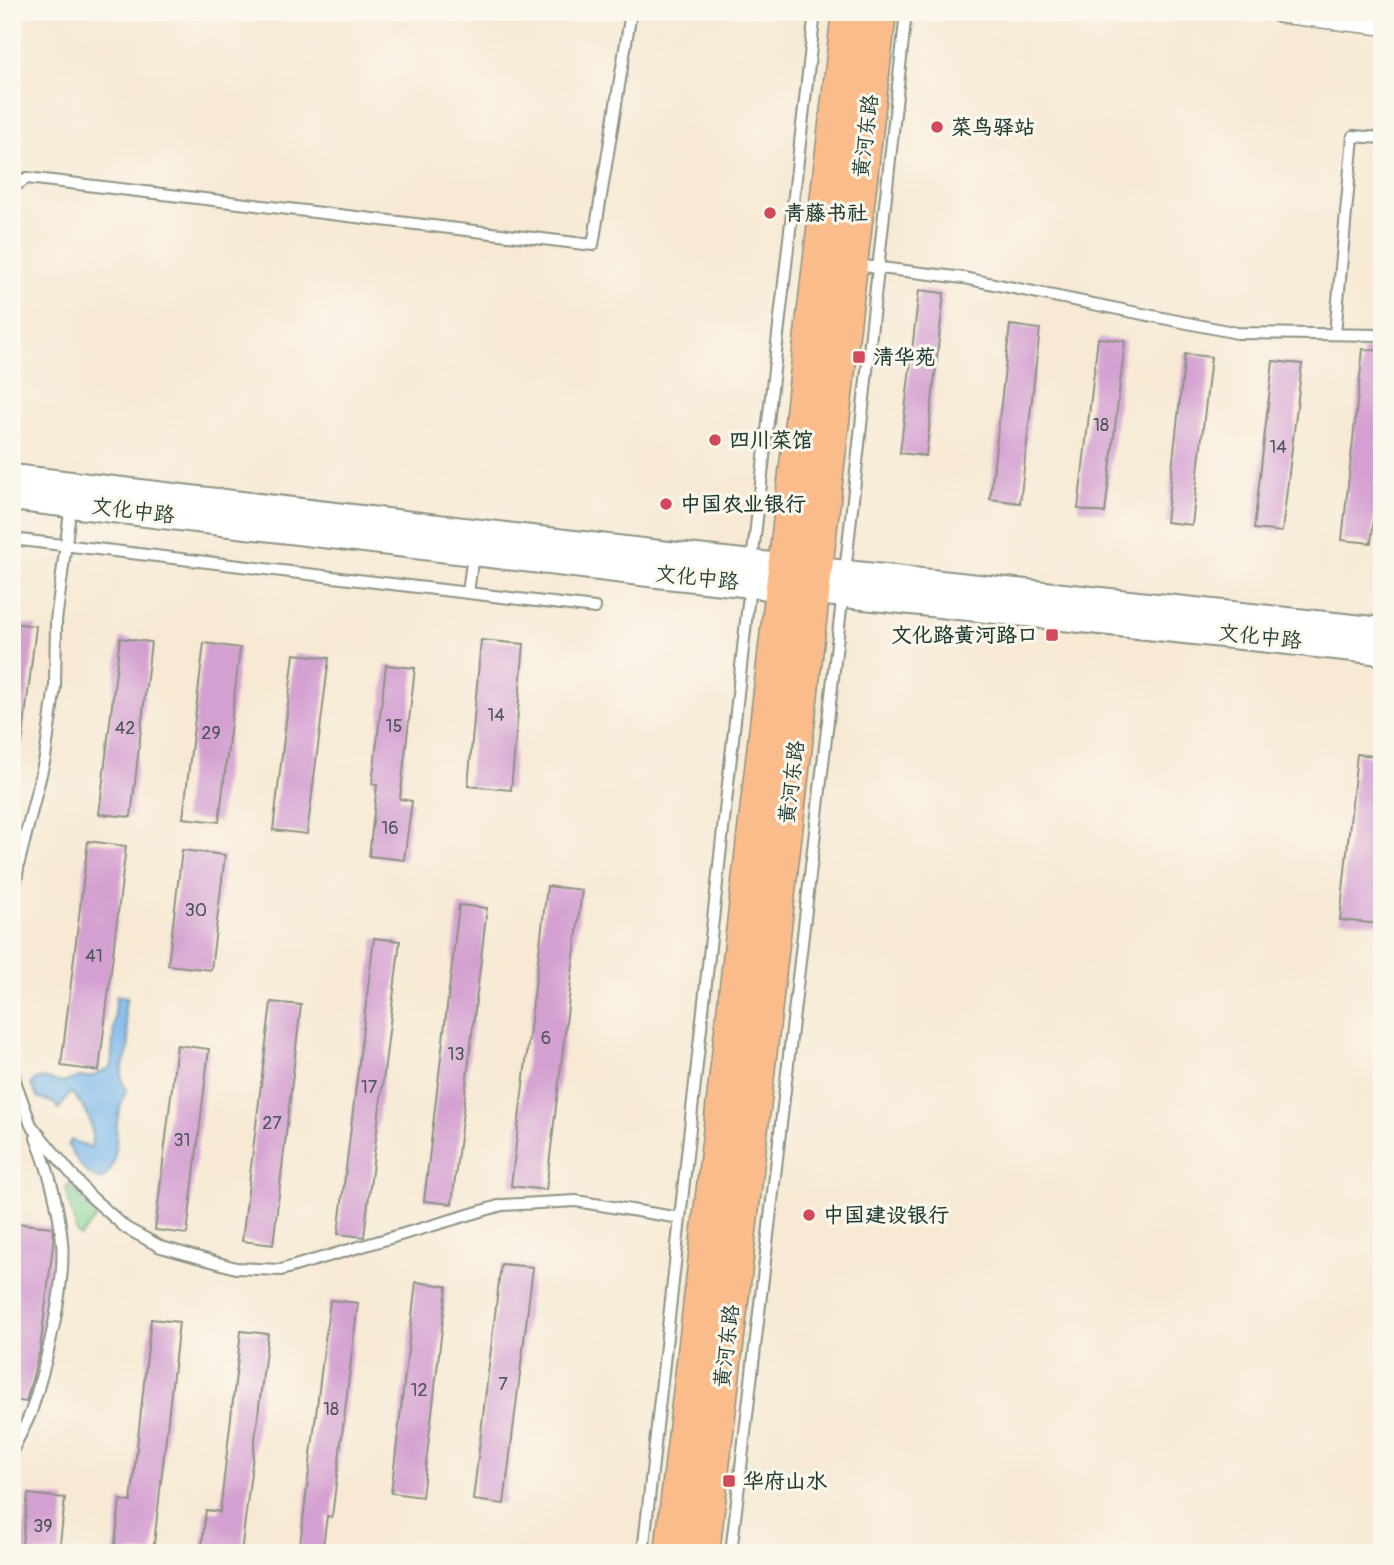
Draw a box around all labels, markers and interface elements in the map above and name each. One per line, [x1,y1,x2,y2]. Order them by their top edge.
street label: 黄河东路 [847,93,885,179]
place label: 菜鸟驿站 [951,114,1035,141]
marker: 菜鸟驿站 [929,119,945,135]
place label: 青藤书社 [784,200,868,227]
marker: 青藤书社 [762,205,778,221]
place label: 清华苑 [873,344,936,371]
marker: 清华苑 [851,349,867,365]
house number: 18 [1093,414,1109,437]
place label: 四川菜馆 [729,427,813,454]
marker: 四川菜馆 [707,432,723,448]
house number: 14 [1269,436,1287,459]
place label: 中国农业银行 [680,491,806,518]
street label: 文化中路 [90,492,176,530]
marker: 中国农业银行 [658,496,674,512]
street label: 文化中路 [654,560,740,596]
street label: 文化中路 [1217,619,1303,655]
place label: 文化路黄河路口 [891,622,1038,649]
marker: 文化路黄河路口 [1044,627,1060,643]
house number: 14 [487,704,505,727]
house number: 15 [386,715,402,738]
house number: 42 [115,717,135,740]
house number: 29 [201,722,221,745]
street label: 黄河东路 [773,739,811,825]
house number: 16 [381,817,399,840]
house number: 30 [185,899,207,922]
house number: 41 [85,945,103,968]
house number: 6 [541,1027,551,1050]
house number: 13 [447,1043,465,1066]
house number: 17 [361,1076,378,1099]
house number: 27 [262,1112,282,1135]
house number: 31 [173,1129,191,1152]
place label: 中国建设银行 [823,1202,949,1229]
marker: 中国建设银行 [801,1207,817,1223]
street label: 黄河东路 [708,1303,746,1389]
house number: 7 [498,1373,508,1396]
house number: 12 [410,1379,428,1402]
house number: 18 [323,1398,339,1421]
place label: 华府山水 [743,1468,827,1495]
marker: 华府山水 [721,1473,737,1489]
house number: 39 [33,1515,53,1538]

